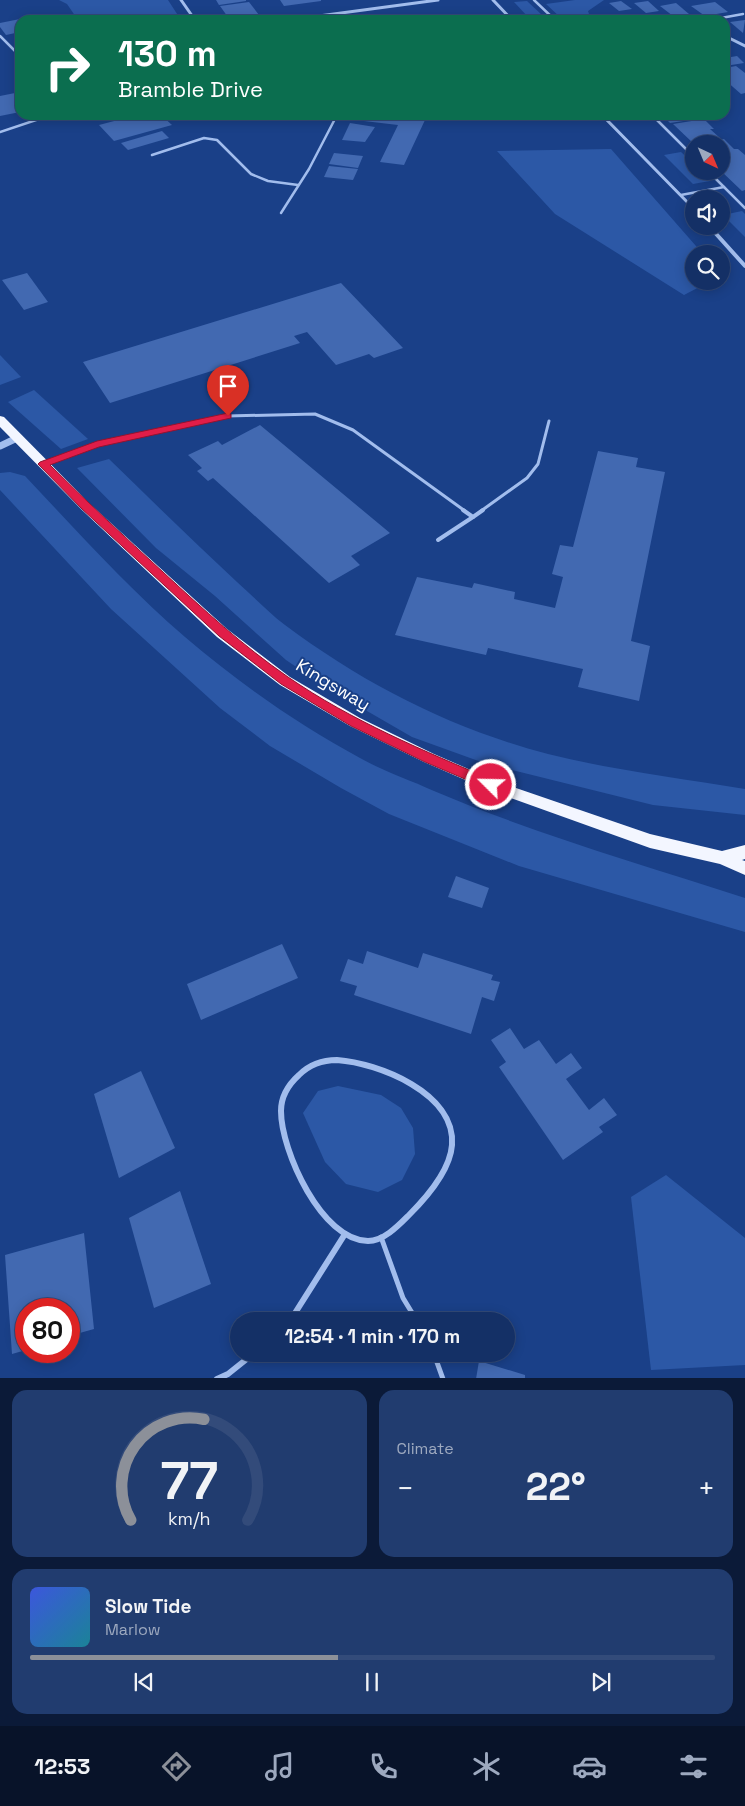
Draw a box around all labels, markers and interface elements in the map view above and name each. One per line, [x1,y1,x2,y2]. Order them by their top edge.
text: 130 m [118,32,217,76]
icon: right [35,35,100,100]
text: Bramble Drive [118,75,263,103]
north arrow [685,135,730,180]
map controls [685,135,730,290]
button: sound [685,190,730,235]
button: search [685,245,730,290]
pin [207,365,249,416]
icon: arrive [214,372,242,400]
street label: Kingsway [292,653,375,716]
position arrow [464,758,516,810]
speed limit sign: 80 [15,1298,80,1363]
text: 12:54 · 1 min · 170 m [285,1324,460,1349]
text: Climate [397,1438,454,1459]
text: 77 [160,1448,218,1514]
text: 22° [526,1463,586,1511]
text: − [397,1470,414,1506]
text: + [698,1470,715,1506]
text: km/h [168,1507,211,1530]
text: Slow Tide [105,1594,191,1619]
text: Marlow [105,1619,161,1640]
icon: previous [130,1668,158,1696]
icon: pause [358,1668,386,1696]
icon: next [587,1668,615,1696]
icon: directions [159,1749,194,1784]
icon: music [262,1749,297,1784]
icon: phone [366,1749,401,1784]
icon: climate [469,1749,504,1784]
icon: car [572,1749,607,1784]
icon: filters [676,1749,711,1784]
text: 12:53 [34,1752,90,1780]

